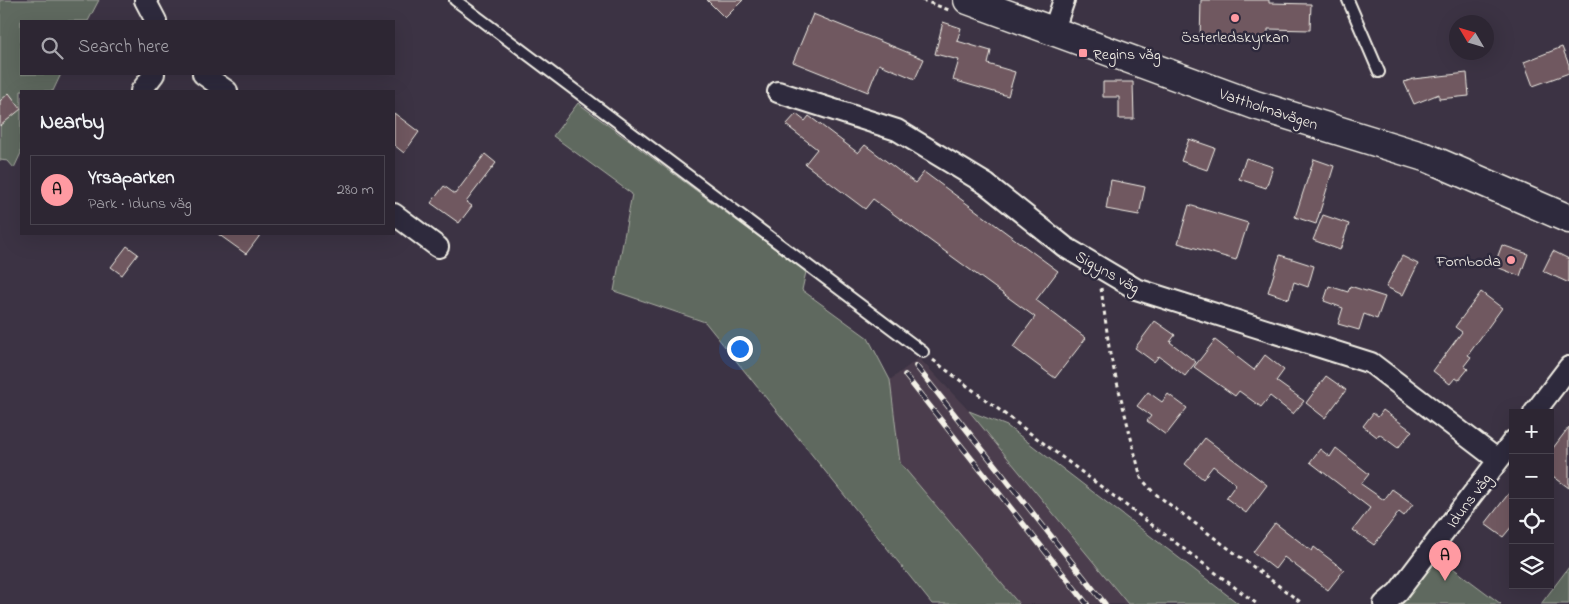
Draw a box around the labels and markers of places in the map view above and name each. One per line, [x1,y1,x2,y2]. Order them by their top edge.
marker: Österledskyrkan [1229,12,1241,24]
place label: Österledskyrkan [1181,26,1289,50]
place label: Regins väg [1093,43,1161,67]
marker: Regins väg [1077,47,1089,59]
place label: Fornboda [1436,250,1501,274]
marker: Fornboda [1505,254,1517,266]
pin: A [1429,540,1461,581]

